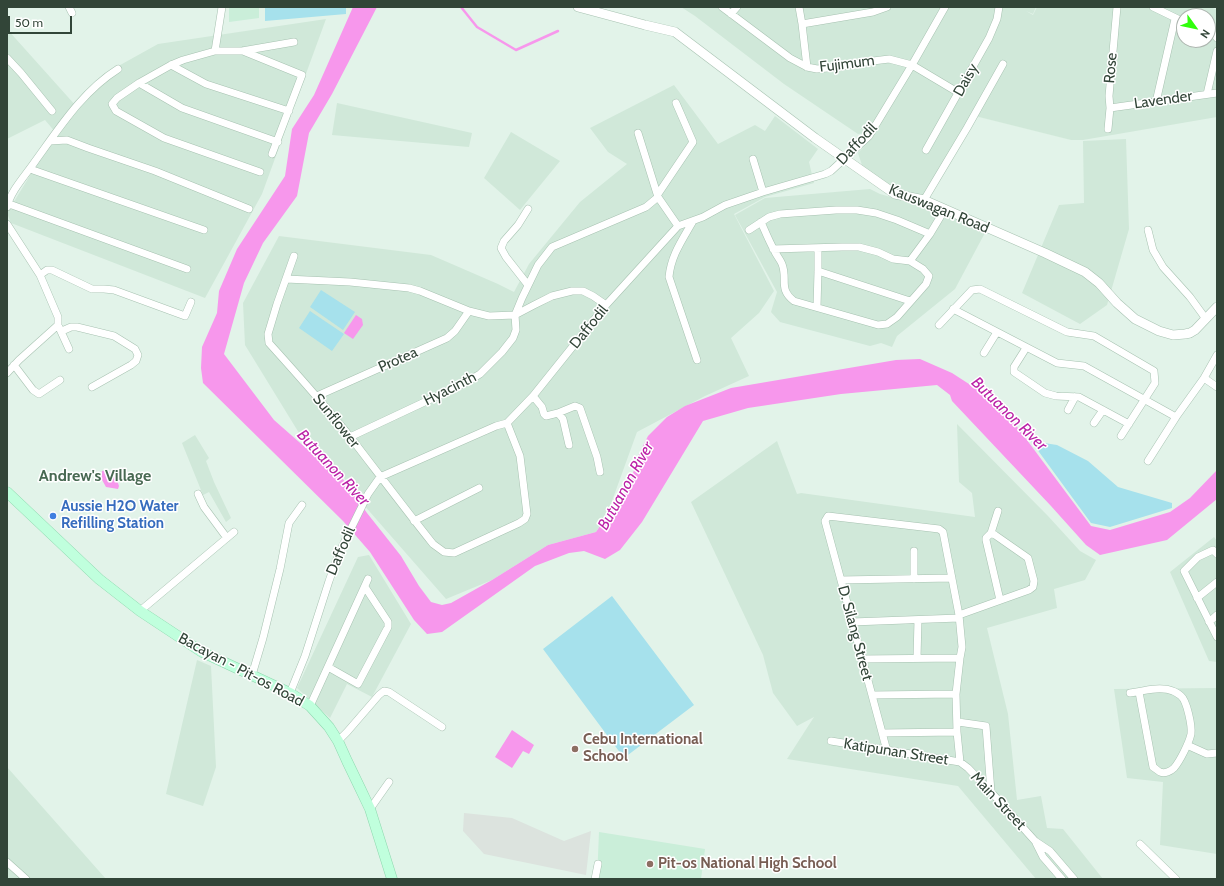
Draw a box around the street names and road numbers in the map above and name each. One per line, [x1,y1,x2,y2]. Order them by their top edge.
street label: Fujimum [818,52,876,76]
street label: Rose [1101,52,1121,84]
street label: Daisy [950,60,982,100]
street label: Lavender [1133,87,1193,113]
street label: Daffodil [833,119,881,169]
street label: Kauswagan Road [886,181,992,237]
street label: Daffodil [566,302,612,352]
street label: Protea [376,343,420,377]
street label: Hyacinth [421,368,479,410]
street label: Sunflower [309,390,363,452]
street label: Daffodil [323,524,359,578]
street label: D. Silang Street [834,584,876,682]
street label: Bacayan - Pit-os Road [175,629,307,711]
street label: Katipunan Street [842,735,950,769]
street label: Main Street [967,768,1029,834]

